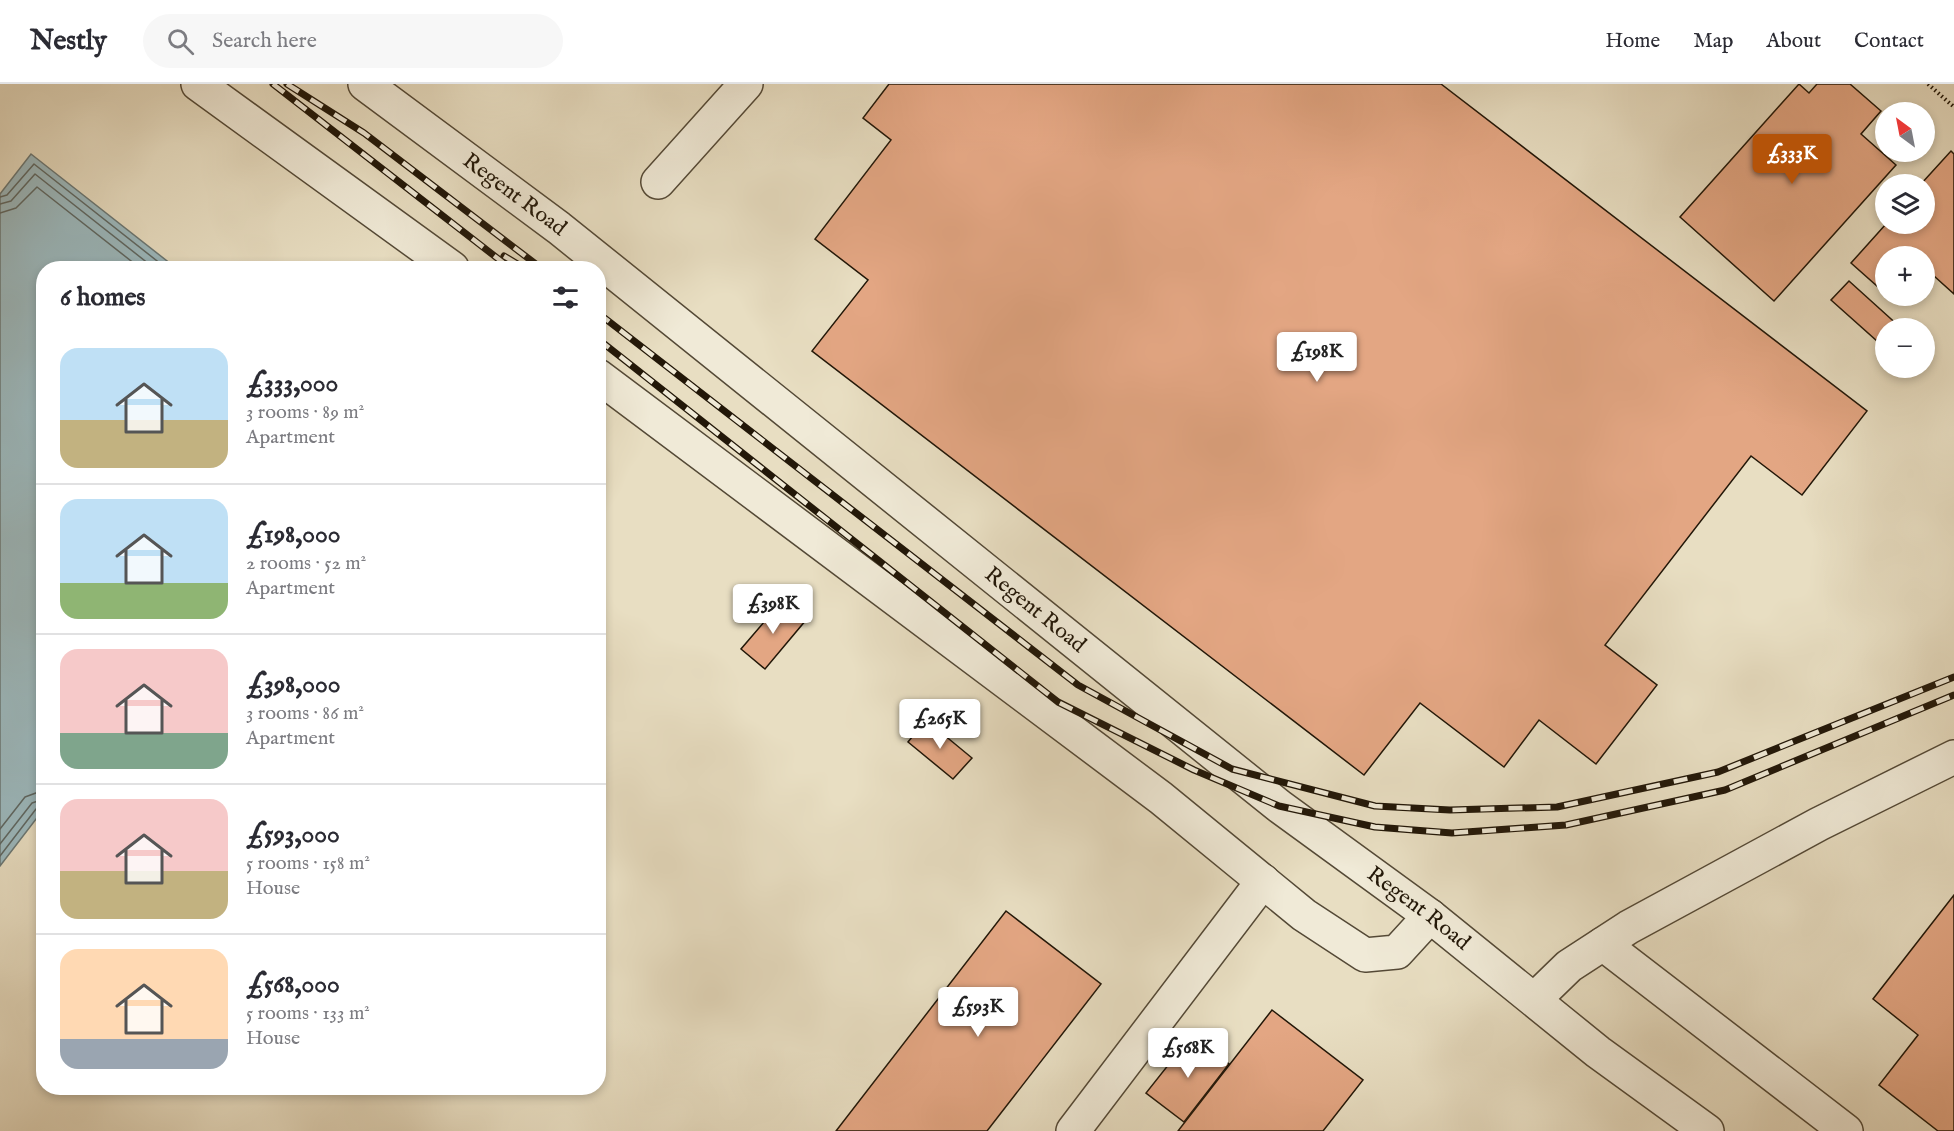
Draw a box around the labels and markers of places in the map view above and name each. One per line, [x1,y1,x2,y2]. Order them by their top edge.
pin: £333K [1750,134,1834,185]
pin: £198K [1275,332,1359,383]
pin: £398K [731,584,815,635]
pin: £265K [898,699,982,750]
pin: £593K [936,987,1020,1038]
pin: £568K [1146,1028,1230,1079]

